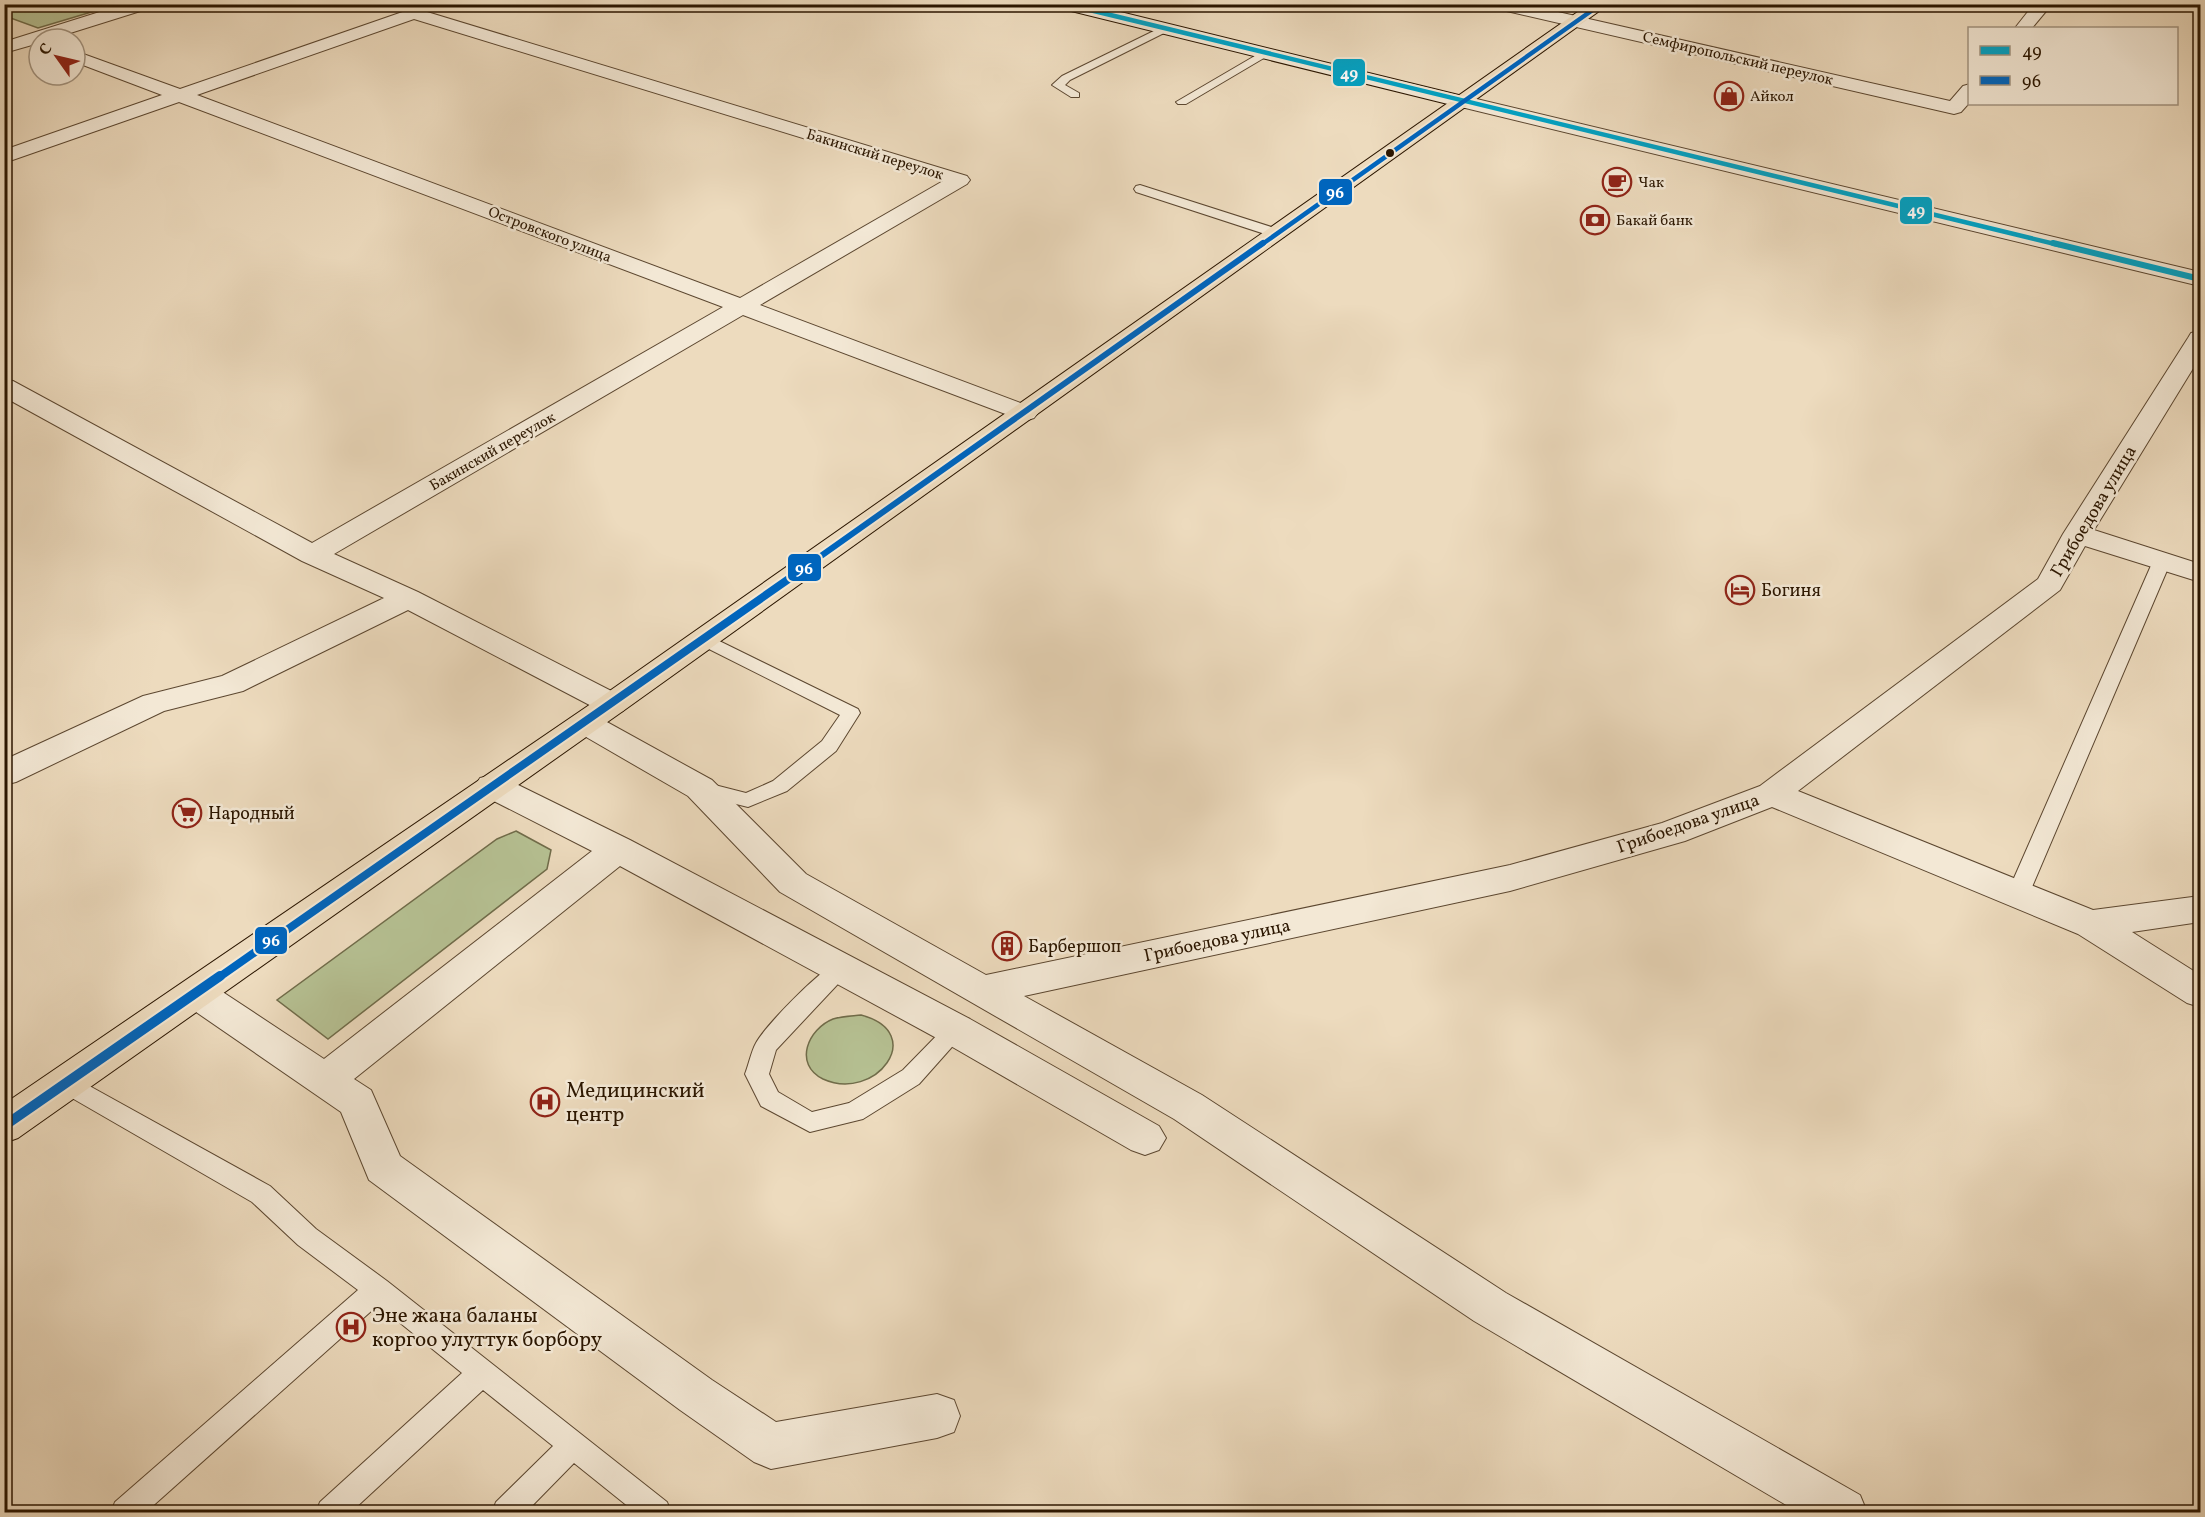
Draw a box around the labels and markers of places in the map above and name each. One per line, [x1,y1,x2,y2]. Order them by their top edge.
shop icon: Айкол [1713,80,1745,112]
place label: Айкол [1750,87,1794,108]
unlabelled marker [1384,147,1396,159]
cafe icon: Чак [1601,166,1633,198]
place label: Чак [1638,173,1664,194]
bank icon: Бакай банк [1579,204,1611,236]
place label: Бакай банк [1616,211,1693,232]
hotel icon: Богиня [1724,574,1756,606]
place label: Богиня [1761,579,1821,604]
supermarket icon: Народный [171,797,203,829]
place label: Народный [208,802,295,827]
building icon: Барбершоп [991,930,1023,962]
place label: Барбершоп [1028,935,1121,960]
place label: Медицинский центр [566,1077,705,1130]
hospital icon: Медицинский центр [529,1086,561,1118]
place label: Эне жана баланы коргоо улуттук борбору [372,1302,603,1355]
hospital icon: Эне жана баланы коргоо улуттук борбору [335,1311,367,1343]

